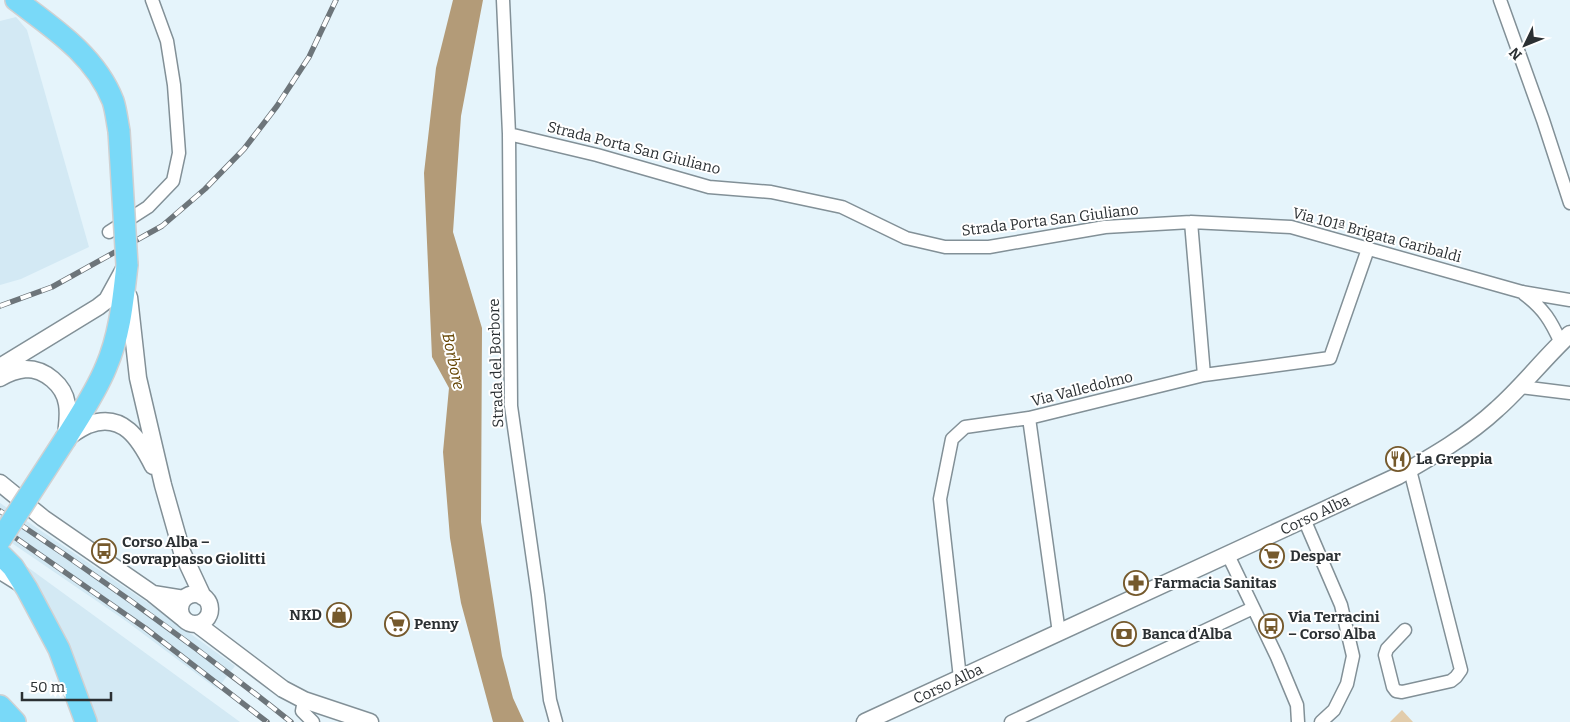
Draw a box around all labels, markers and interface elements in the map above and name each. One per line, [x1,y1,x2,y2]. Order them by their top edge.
north arrow [1500,20,1550,70]
text: N [1506,44,1526,63]
street label: Strada Porta San Giuliano [545,118,723,178]
street label: Strada Porta San Giuliano [961,200,1139,240]
street label: Via 101ª Brigata Garibaldi [1291,204,1464,266]
street label: Strada del Borbore [485,298,507,428]
water label: Borbore [438,331,469,391]
street label: Via Valledolmo [1029,368,1135,410]
restaurant icon: La Greppia [1385,446,1411,472]
place label: La Greppia [1416,450,1493,468]
street label: Corso Alba [1277,491,1353,539]
place label: Corso Alba – Sovrappasso Giolitti [122,533,266,568]
bus stop icon: Corso Alba – Sovrappasso Giolitti [91,538,117,564]
supermarket icon: Despar [1259,543,1285,569]
place label: Despar [1290,547,1341,565]
pharmacy icon: Farmacia Sanitas [1123,570,1149,596]
place label: Farmacia Sanitas [1154,574,1277,592]
shop icon: NKD [326,602,352,628]
place label: NKD [289,606,322,624]
place label: Via Terracini – Corso Alba [1288,608,1380,643]
supermarket icon: Penny [384,611,410,637]
bus stop icon: Via Terracini – Corso Alba [1258,613,1284,639]
place label: Penny [414,615,459,633]
bank icon: Banca d'Alba [1111,621,1137,647]
place label: Banca d'Alba [1142,625,1232,643]
street label: Corso Alba [910,660,986,708]
scale bar [22,670,111,702]
text: 50 m [30,678,66,696]

